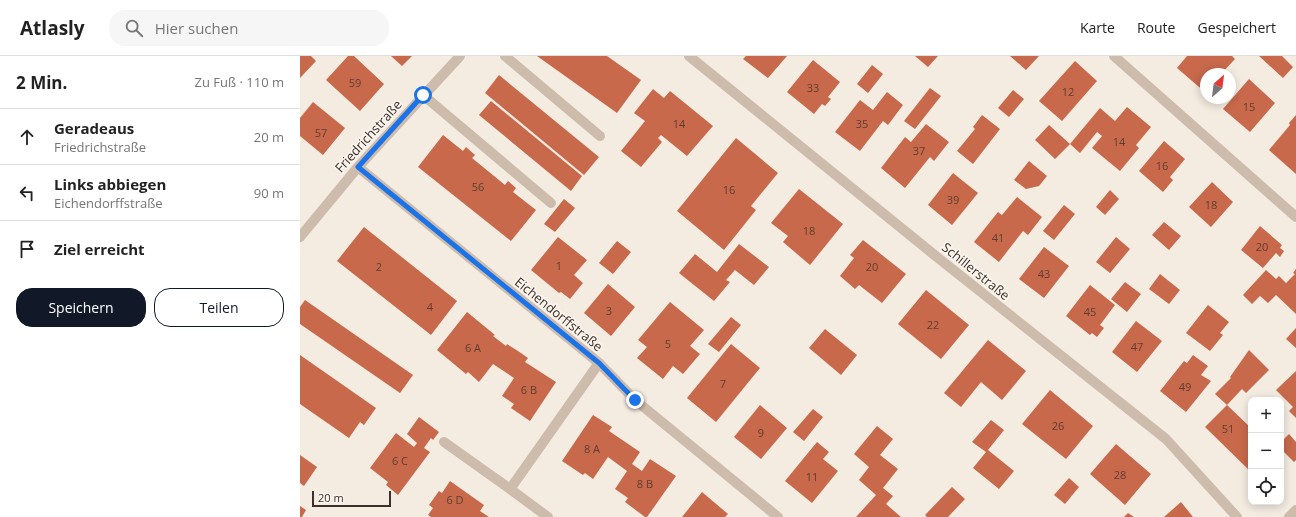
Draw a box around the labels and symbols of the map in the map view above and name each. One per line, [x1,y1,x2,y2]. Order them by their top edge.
north arrow [1200,68,1236,104]
house number: 59 [349,75,361,90]
house number: 33 [807,80,819,95]
house number: 12 [1062,84,1074,99]
route start [414,86,432,104]
street label: Friedrichstraße [330,96,406,176]
house number: 15 [1243,99,1255,114]
house number: 14 [673,116,686,131]
house number: 35 [856,116,868,131]
house number: 57 [315,125,327,140]
house number: 14 [1113,134,1126,149]
house number: 37 [913,143,925,158]
house number: 16 [1156,158,1168,173]
house number: 56 [472,179,484,194]
house number: 16 [723,182,735,197]
house number: 39 [947,192,959,207]
house number: 18 [1205,197,1217,212]
house number: 18 [803,223,815,238]
house number: 41 [992,230,1004,245]
street label: Schillerstraße [938,238,1014,304]
house number: 20 [1256,239,1268,254]
house number: 1 [556,258,562,273]
house number: 2 [376,259,382,274]
house number: 20 [866,259,878,274]
house number: 43 [1038,266,1050,281]
street label: Eichendorffstraße [511,273,607,355]
house number: 4 [427,299,434,314]
house number: 3 [606,303,612,318]
house number: 45 [1084,304,1096,319]
house number: 22 [927,317,939,332]
house number: 5 [665,336,671,351]
house number: 47 [1131,339,1143,354]
house number: 6 A [465,340,481,355]
house number: 7 [720,376,726,391]
house number: 49 [1179,379,1191,394]
house number: 6 B [521,382,537,397]
route end [626,391,644,409]
house number: 26 [1052,418,1064,433]
house number: 51 [1222,421,1234,436]
house number: 9 [758,425,764,440]
house number: 8 A [584,441,600,456]
house number: 6 C [392,453,408,468]
house number: 28 [1114,467,1126,482]
house number: 11 [806,469,818,484]
house number: 8 B [637,476,653,491]
scale bar [312,489,391,508]
house number: 6 D [446,492,464,507]

